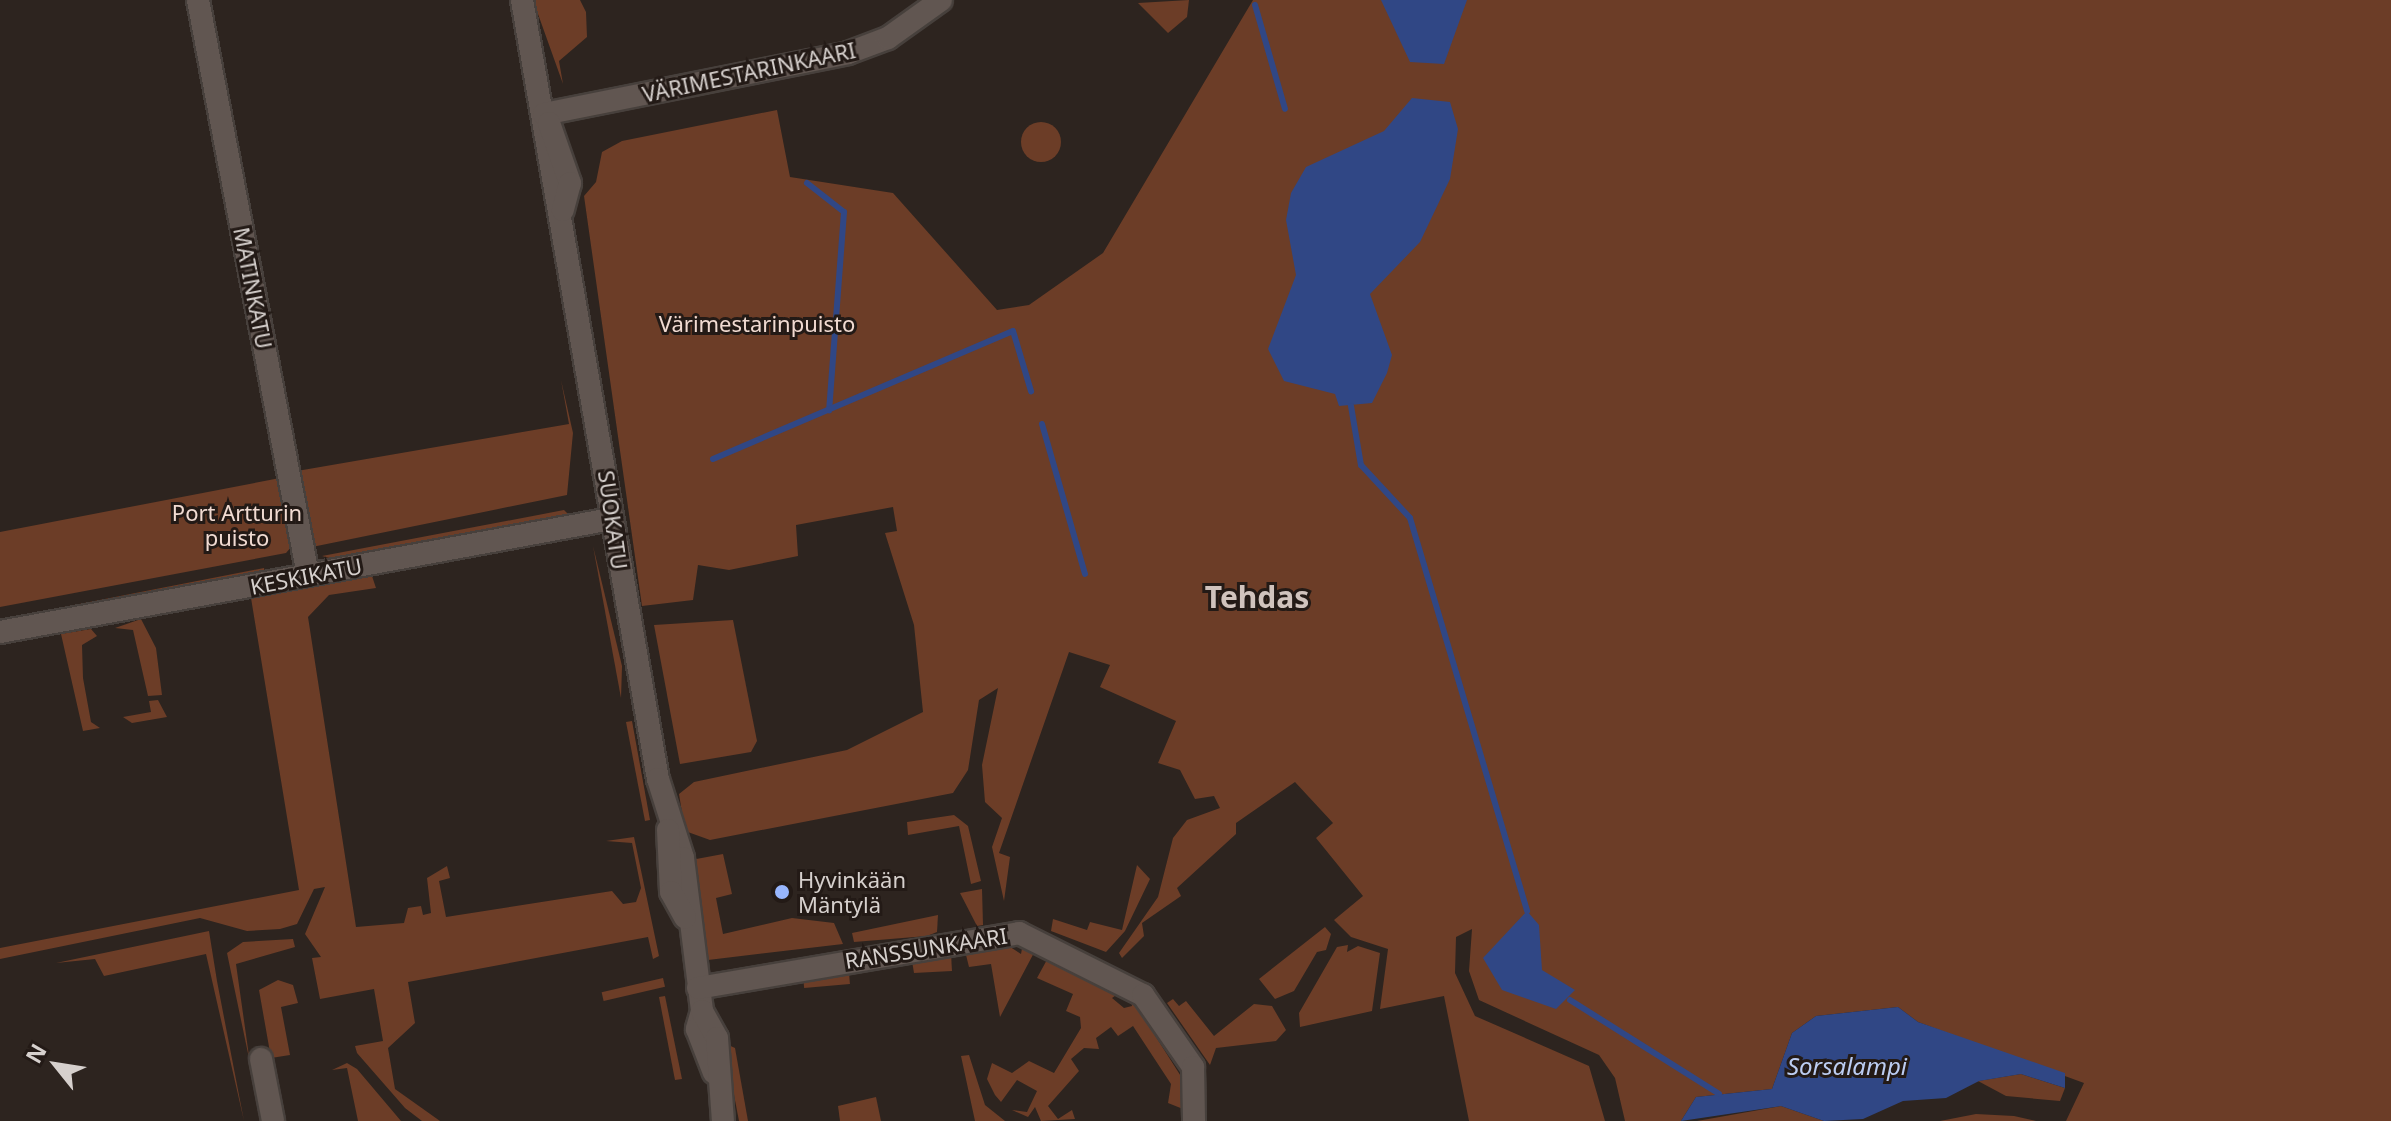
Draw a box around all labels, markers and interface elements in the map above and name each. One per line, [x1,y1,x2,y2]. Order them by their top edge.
street label: VÄRIMESTARINKAARI [640,37,858,107]
street label: MATINKATU [228,225,278,351]
park label: Värimestarinpuisto [659,311,855,337]
street label: SUOKATU [593,469,633,571]
park label: Port Artturin puisto [172,499,302,550]
street label: KESKIKATU [248,552,364,600]
district label: Tehdas [1205,579,1309,615]
place label: Hyvinkään Mäntylä [798,866,906,918]
marker: Hyvinkään Mäntylä [773,883,791,901]
street label: RANSSUNKAARI [843,922,1009,974]
north arrow [16,1025,96,1105]
text: N [18,1038,53,1068]
water label: Sorsalampi [1787,1052,1907,1080]

